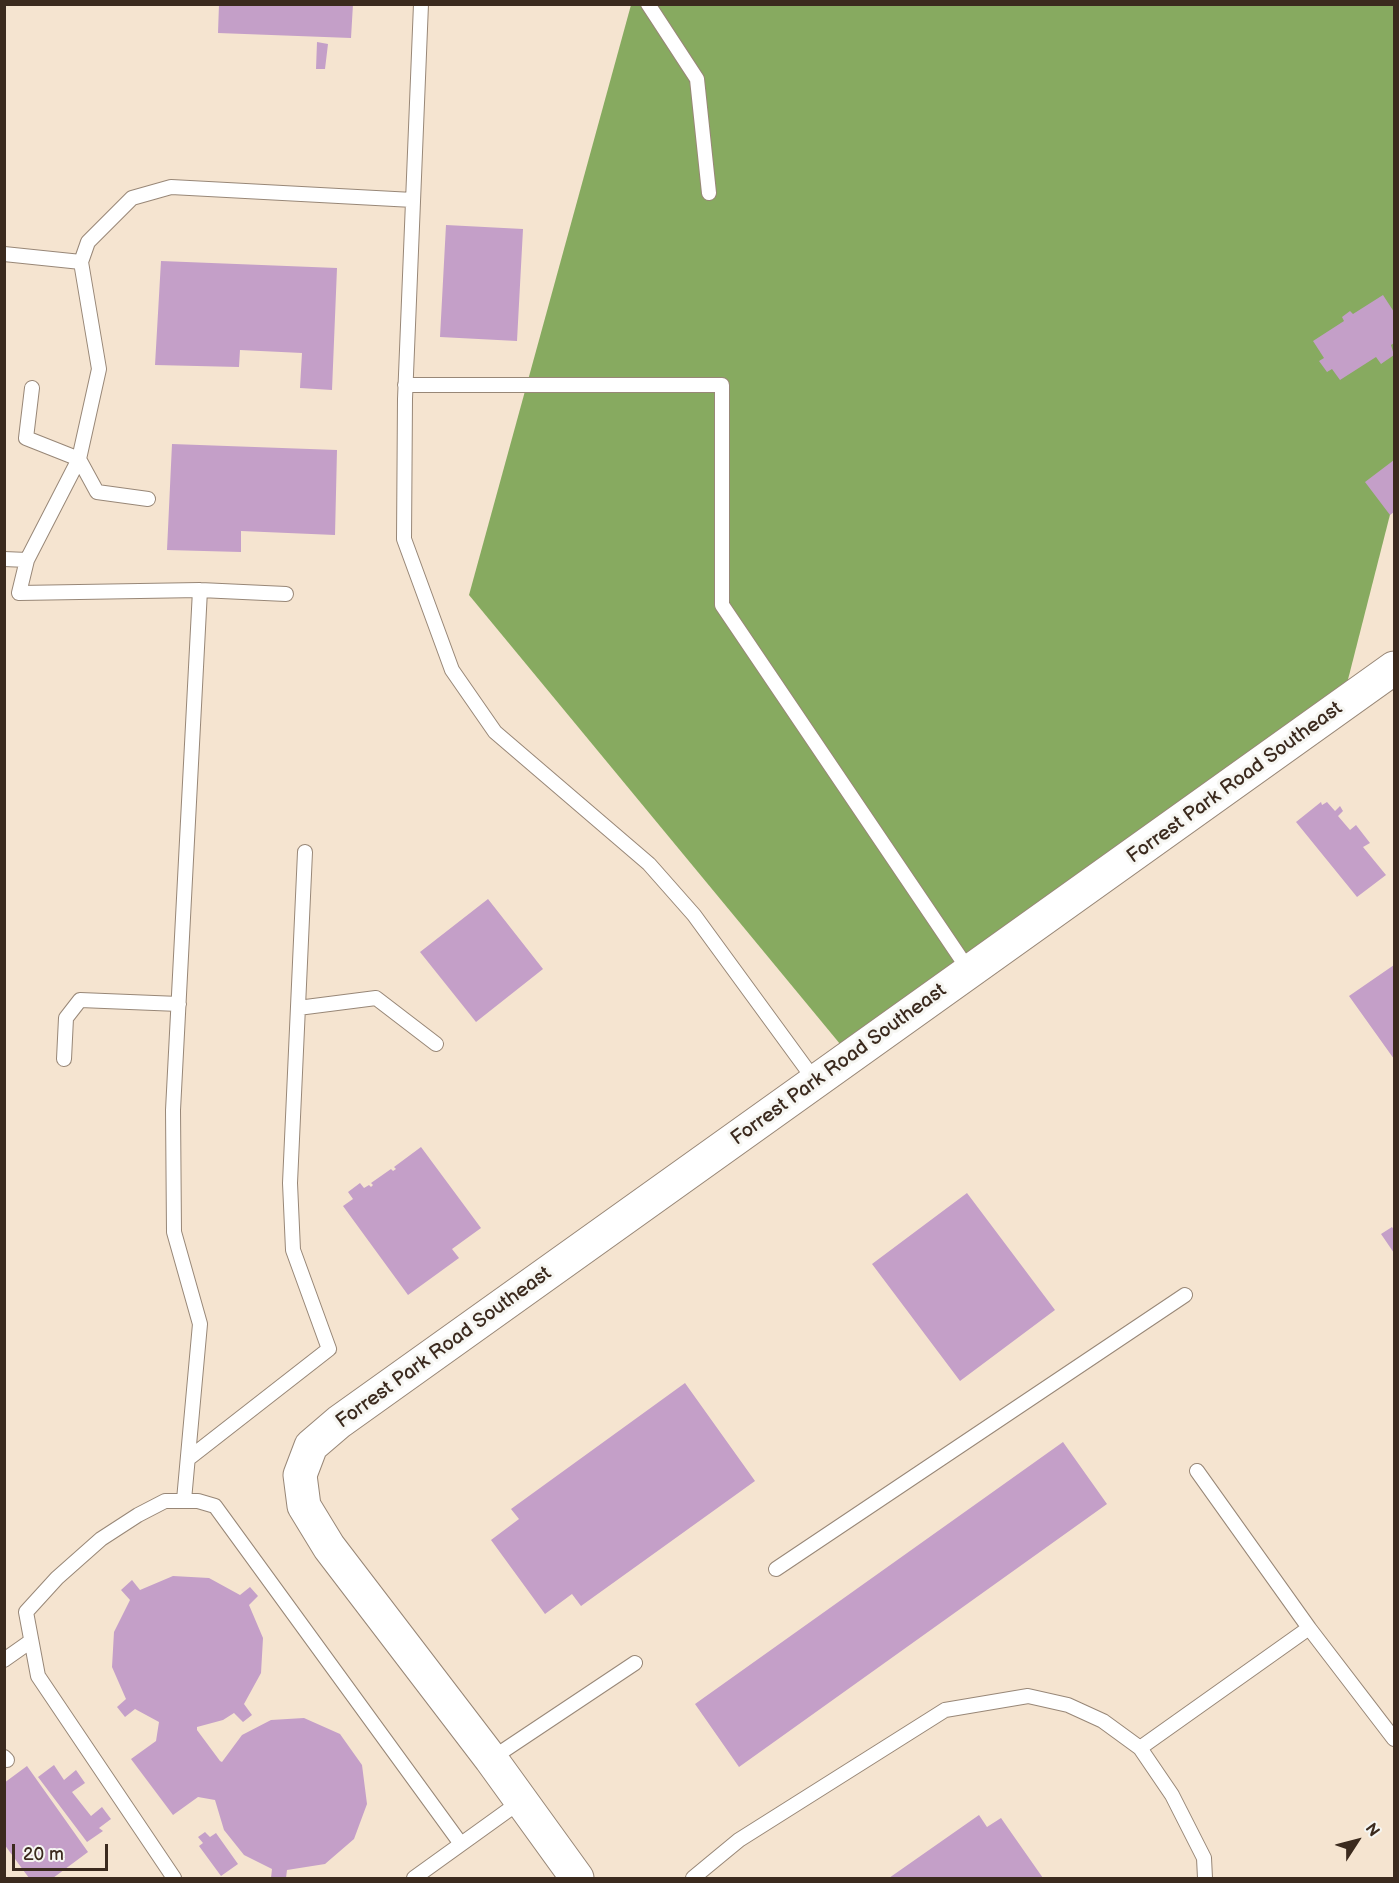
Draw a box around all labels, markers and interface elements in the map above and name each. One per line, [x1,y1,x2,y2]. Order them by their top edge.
street label: Forrest Park Road Southeast [1123,697,1347,869]
street label: Forrest Park Road Southeast [727,979,951,1151]
street label: Forrest Park Road Southeast [332,1262,556,1434]
north arrow [1327,1811,1387,1871]
text: N [1361,1820,1383,1841]
scale bar [15,1832,111,1870]
text: 20 m [23,1844,64,1865]

